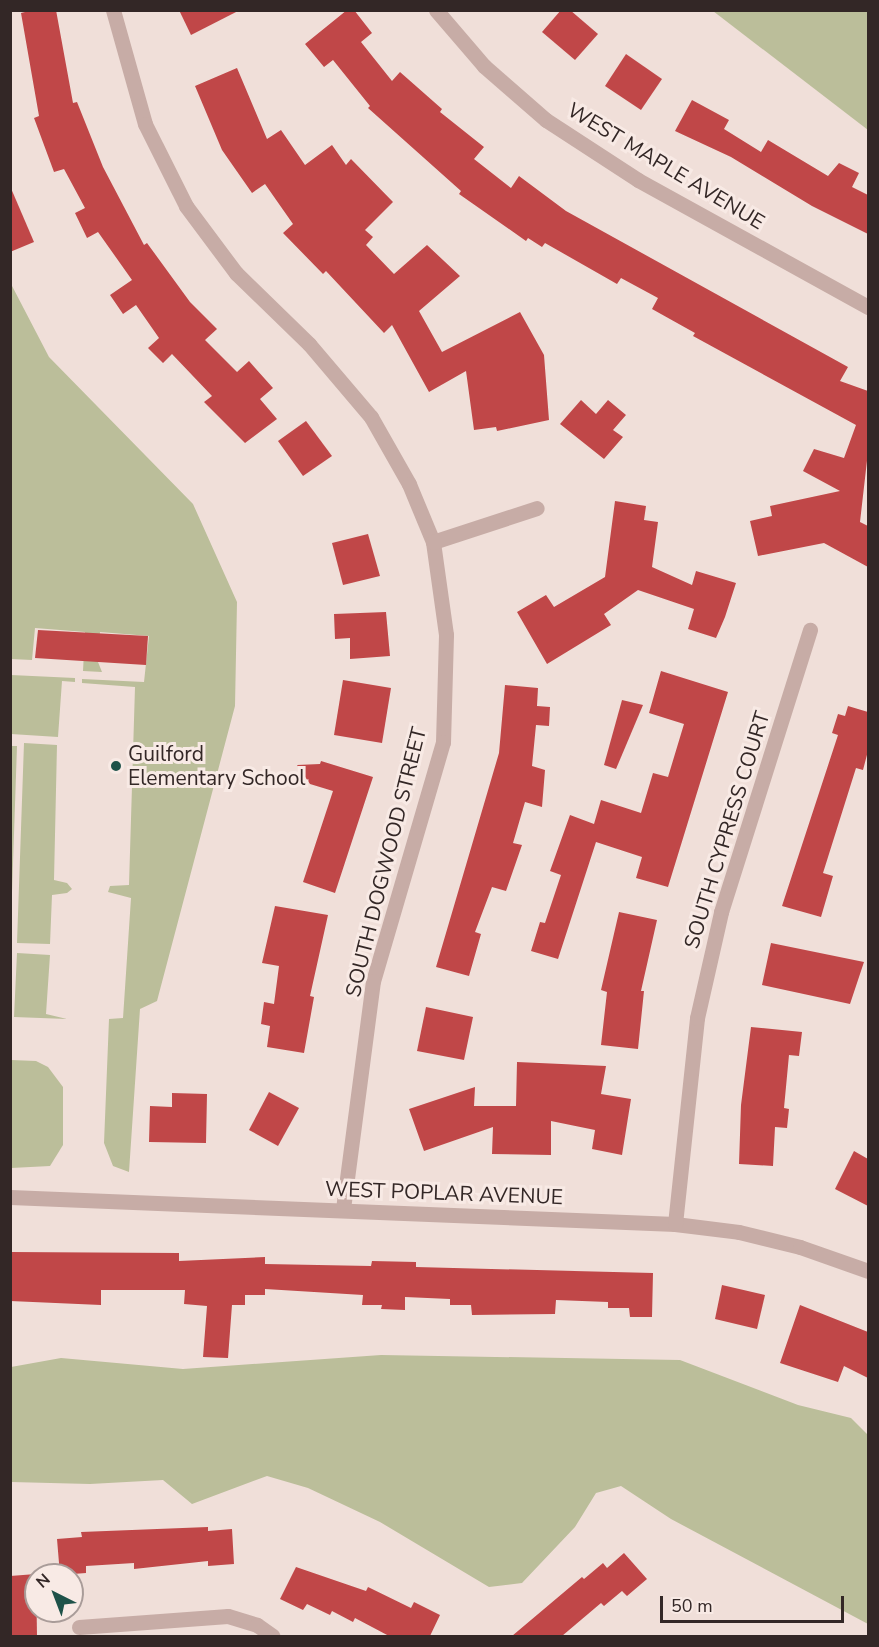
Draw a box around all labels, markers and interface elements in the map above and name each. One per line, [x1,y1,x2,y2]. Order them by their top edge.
street label: WEST MAPLE AVENUE [563,97,769,235]
street label: SOUTH CYPRESS COURT [679,708,775,952]
street label: SOUTH DOGWOOD STREET [340,724,432,1000]
place label: Guilford Elementary School [128,741,306,791]
marker: Guilford Elementary School [109,759,123,773]
street label: WEST POPLAR AVENUE [325,1176,563,1210]
north arrow [24,1563,84,1623]
text: N [31,1569,55,1593]
scale bar [663,1584,848,1622]
text: 50 m [671,1594,713,1618]

